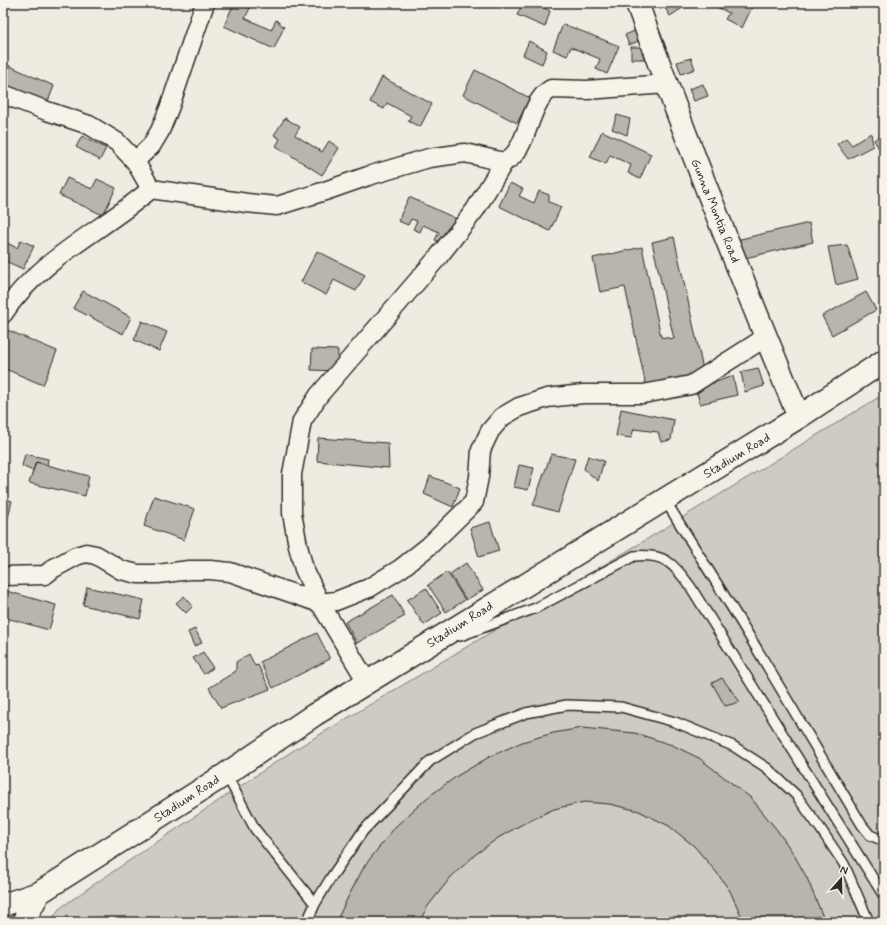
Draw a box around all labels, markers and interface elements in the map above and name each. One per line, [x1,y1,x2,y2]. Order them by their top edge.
street label: Gunna Montia Road [686,156,744,266]
street label: Stadium Road [700,429,774,483]
street label: Stadium Road [424,598,496,652]
street label: Stadium Road [151,771,223,827]
north arrow [821,859,861,899]
text: N [838,863,850,878]

